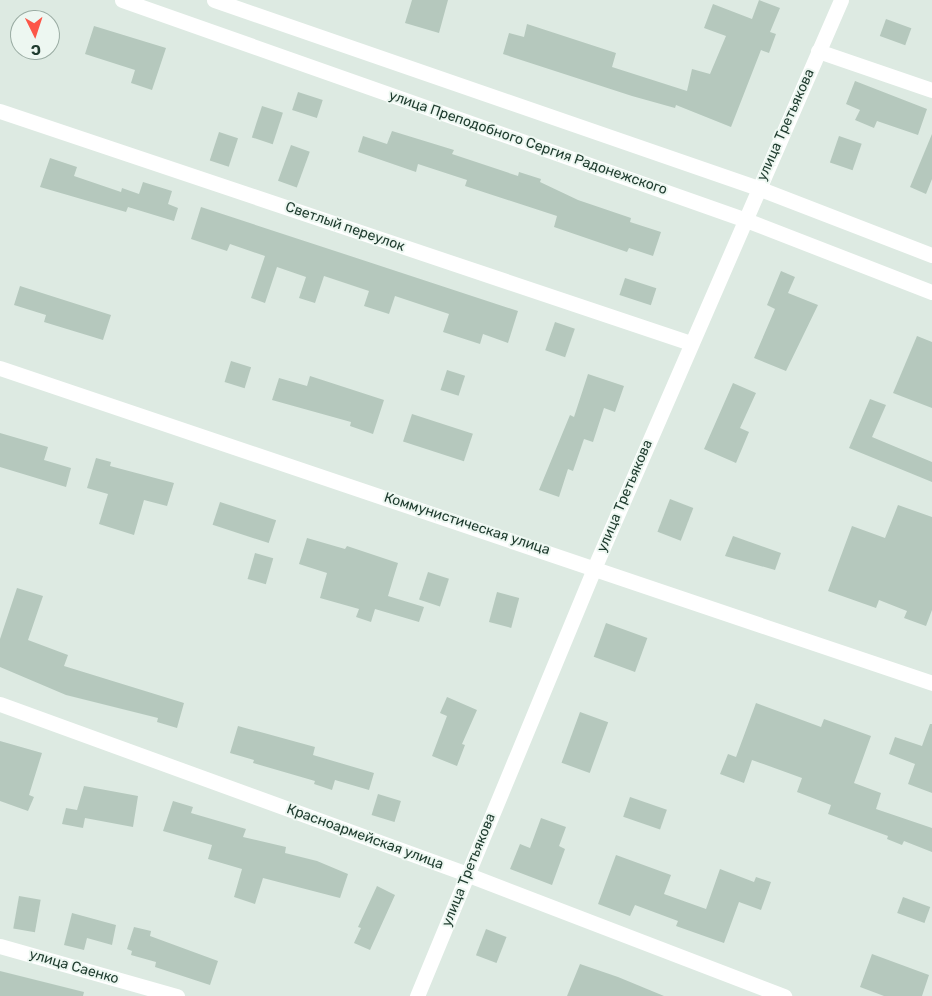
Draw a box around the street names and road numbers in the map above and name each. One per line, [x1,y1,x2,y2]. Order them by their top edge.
street label: улица Третьякова [754,67,818,183]
street label: улица Преподобного Сергия Радонежского [387,87,669,199]
street label: Светлый переулок [283,199,407,255]
street label: улица Третьякова [594,437,656,555]
street label: Коммунистическая улица [382,489,552,559]
street label: Красноармейская улица [284,801,446,873]
street label: улица Третьякова [439,811,499,929]
street label: улица Саенко [27,946,121,988]

